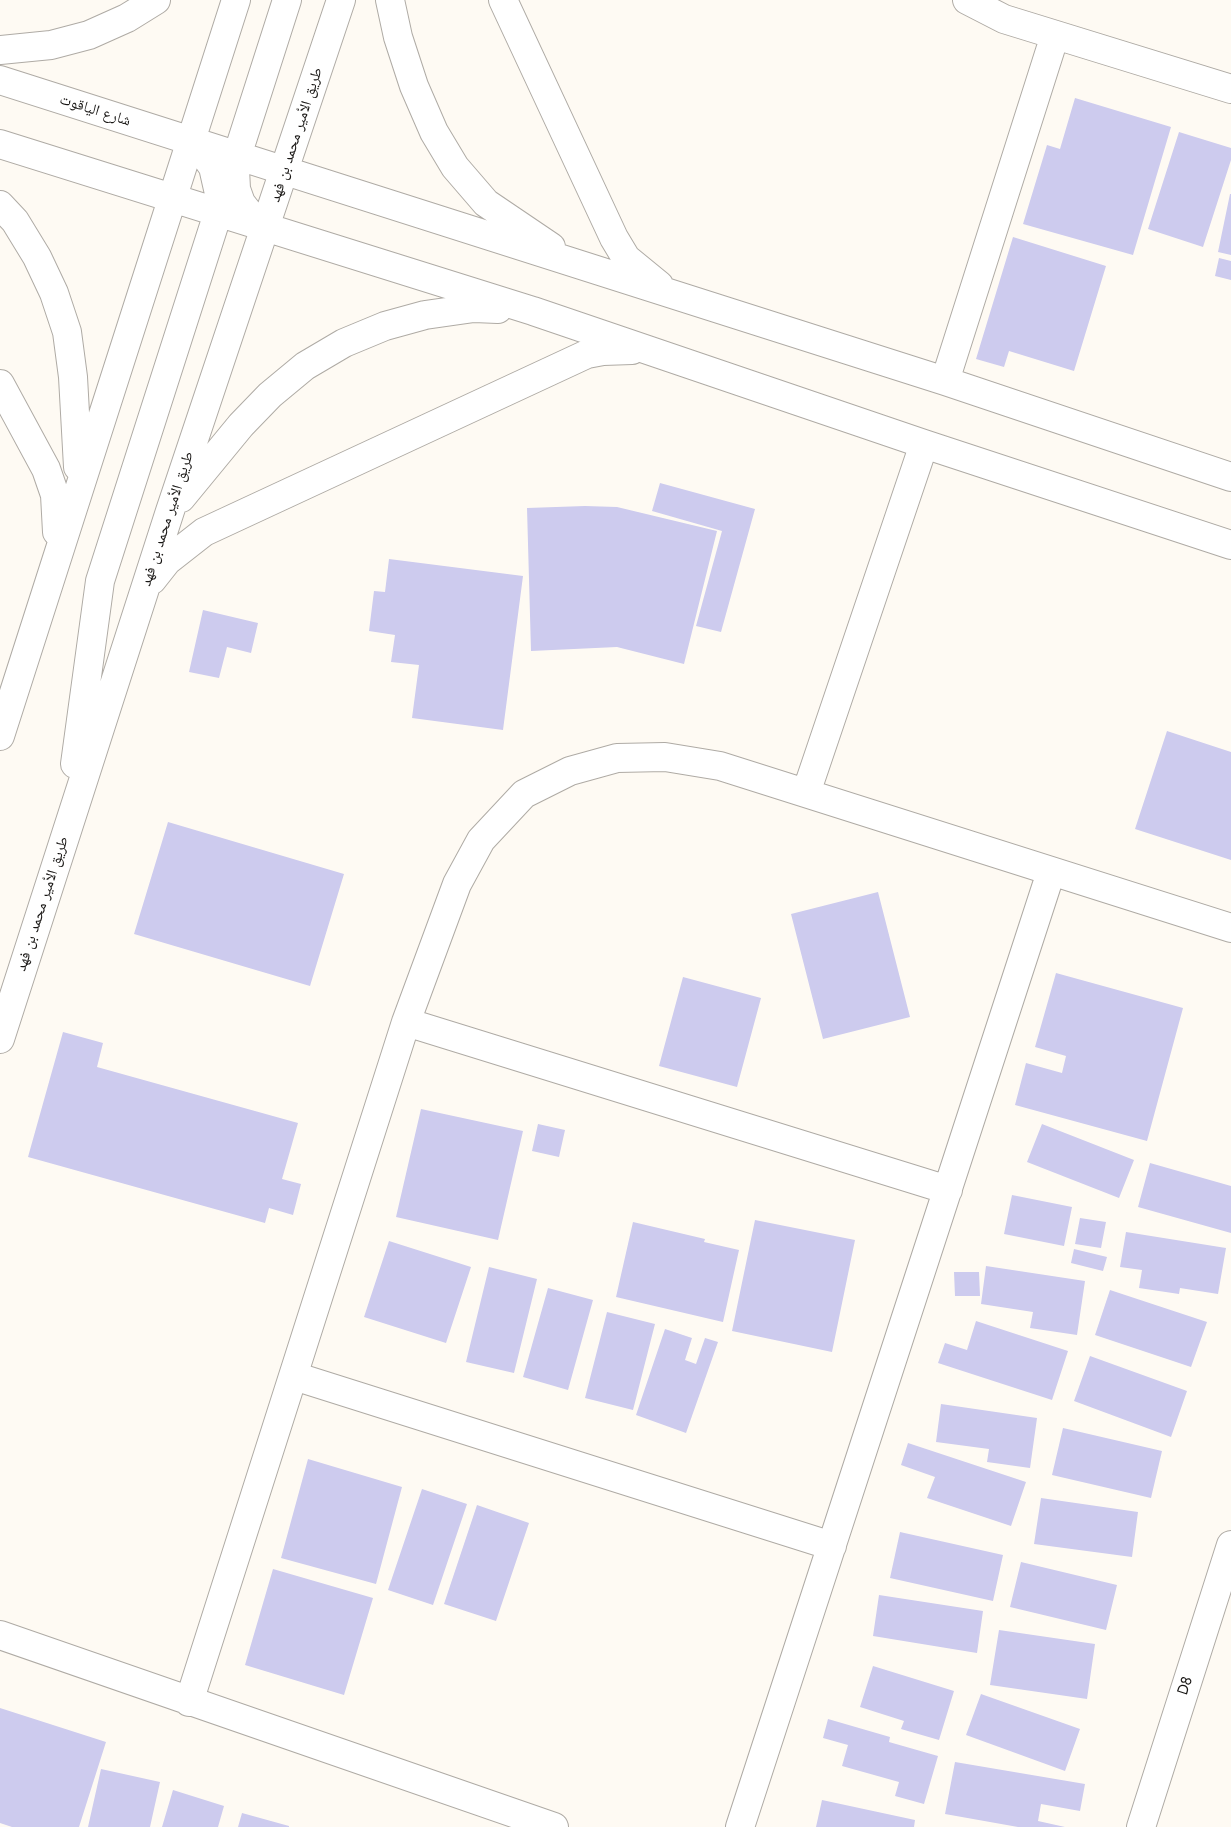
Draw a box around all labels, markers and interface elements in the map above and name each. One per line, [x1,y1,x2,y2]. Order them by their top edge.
street label: طريق الأمير محمد بن فهد [267,65,327,205]
street label: شارع الياقوت [57,91,133,131]
street label: طريق الأمير محمد بن فهد [138,449,198,589]
street label: طريق الأمير محمد بن فهد [13,834,73,974]
street label: D8 [1175,1674,1197,1698]

